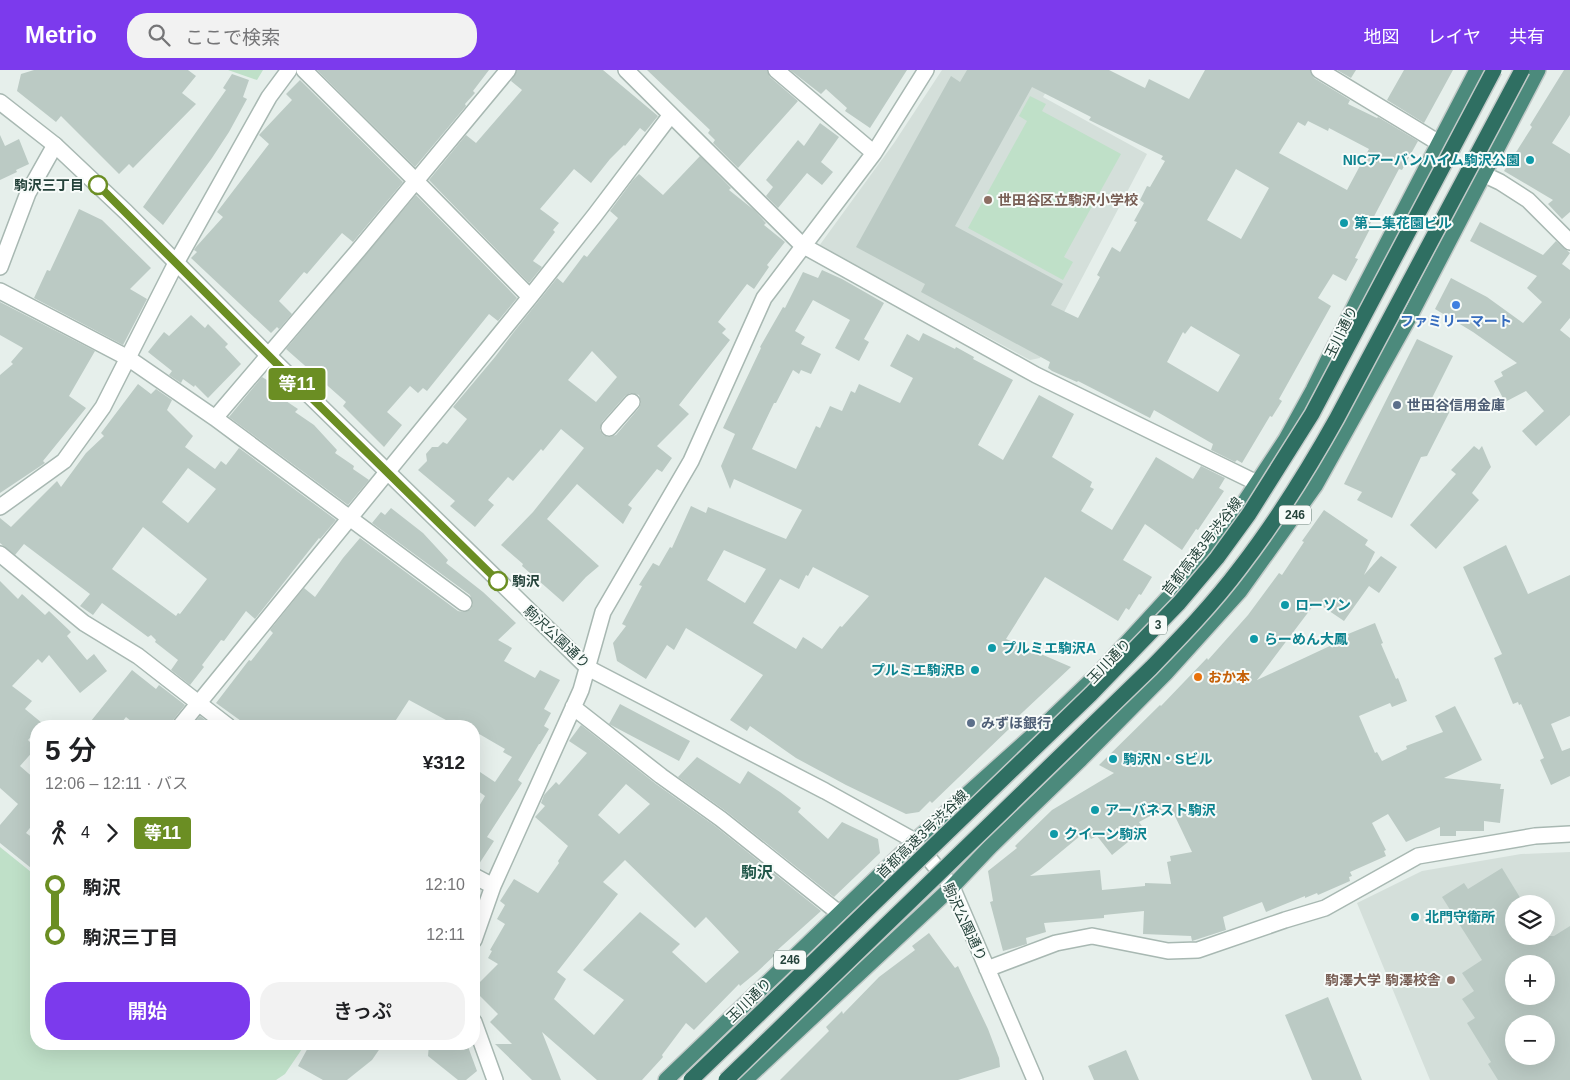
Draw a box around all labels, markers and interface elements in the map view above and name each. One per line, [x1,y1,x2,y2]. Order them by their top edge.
search box [127,13,477,58]
text: Metrio [25,21,97,48]
icon: search [145,21,173,49]
text: ここで検索 [185,27,280,48]
text: 地図 [1364,27,1400,47]
text: レイヤ [1428,27,1481,47]
text: 共有 [1509,27,1545,47]
place label: NICアーバンハイム駒沢公園 [1343,152,1520,168]
marker: NICアーバンハイム駒沢公園 [1524,154,1536,166]
marker: 駒沢三丁目 [88,175,108,195]
place label: 駒沢三丁目 [14,177,84,193]
place label: 世田谷区立駒沢小学校 [998,192,1138,208]
marker: 世田谷区立駒沢小学校 [982,194,994,206]
place label: 第二集花園ビル [1354,215,1452,231]
marker: 第二集花園ビル [1338,217,1350,229]
marker: ファミリーマート [1450,299,1462,311]
street label: 玉川通り [1322,303,1360,361]
place label: ファミリーマート [1400,313,1512,329]
line badge: 等11 [268,368,326,400]
text: 等11 [278,374,316,394]
place label: 世田谷信用金庫 [1407,397,1505,413]
marker: 世田谷信用金庫 [1391,399,1403,411]
street label: 首都高速3号渋谷線 [1159,494,1245,598]
road number: 246 [1279,506,1311,524]
marker: 駒沢 [488,571,508,591]
place label: 駒沢 [512,573,540,589]
place label: ローソン [1295,597,1351,613]
marker: ローソン [1279,599,1291,611]
street label: 駒沢公園通り [521,603,593,671]
road number: 3 [1149,616,1167,634]
place label: らーめん大鳳 [1264,631,1348,647]
marker: らーめん大鳳 [1248,633,1260,645]
street label: 玉川通り [1084,635,1134,687]
place label: プルミエ駒沢A [1002,640,1096,656]
marker: プルミエ駒沢A [986,642,998,654]
place label: プルミエ駒沢B [871,662,965,678]
marker: プルミエ駒沢B [969,664,981,676]
place label: おか本 [1208,669,1250,685]
marker: おか本 [1192,671,1204,683]
place label: みずほ銀行 [981,715,1051,731]
marker: みずほ銀行 [965,717,977,729]
text: 5 分 [45,735,96,766]
place label: 駒沢N・Sビル [1123,751,1212,767]
text: ¥312 [423,752,465,773]
marker: 駒沢N・Sビル [1107,753,1119,765]
text: 12:06 – 12:11 · バス [45,775,188,792]
street label: 首都高速3号渋谷線 [873,787,971,881]
place label: アーバネスト駒沢 [1105,802,1216,818]
marker: アーバネスト駒沢 [1089,804,1101,816]
icon: walk [45,819,73,847]
icon: forward [98,819,126,847]
text: 等11 [144,823,181,843]
text: 4 [81,824,90,841]
place label: クイーン駒沢 [1064,826,1147,842]
marker: クイーン駒沢 [1048,828,1060,840]
district label: 駒沢 [741,864,773,881]
text: 12:10 [425,876,465,893]
text: 駒沢 [83,877,121,898]
street label: 駒沢公園通り [940,881,990,963]
map controls [1505,895,1555,1065]
button: layers [1505,895,1555,945]
place label: 北門守衛所 [1425,909,1495,925]
marker: 北門守衛所 [1409,911,1421,923]
text: 12:11 [426,926,465,943]
text: 駒沢三丁目 [83,927,178,948]
road number: 246 [774,950,806,970]
button: + [1505,955,1555,1005]
place label: 駒澤大学 駒澤校舎 [1325,972,1441,988]
marker: 駒澤大学 駒澤校舎 [1445,974,1457,986]
street label: 玉川通り [723,975,775,1025]
button: 開始 [45,982,250,1040]
button: きっぷ [260,982,465,1040]
button: − [1505,1015,1555,1065]

